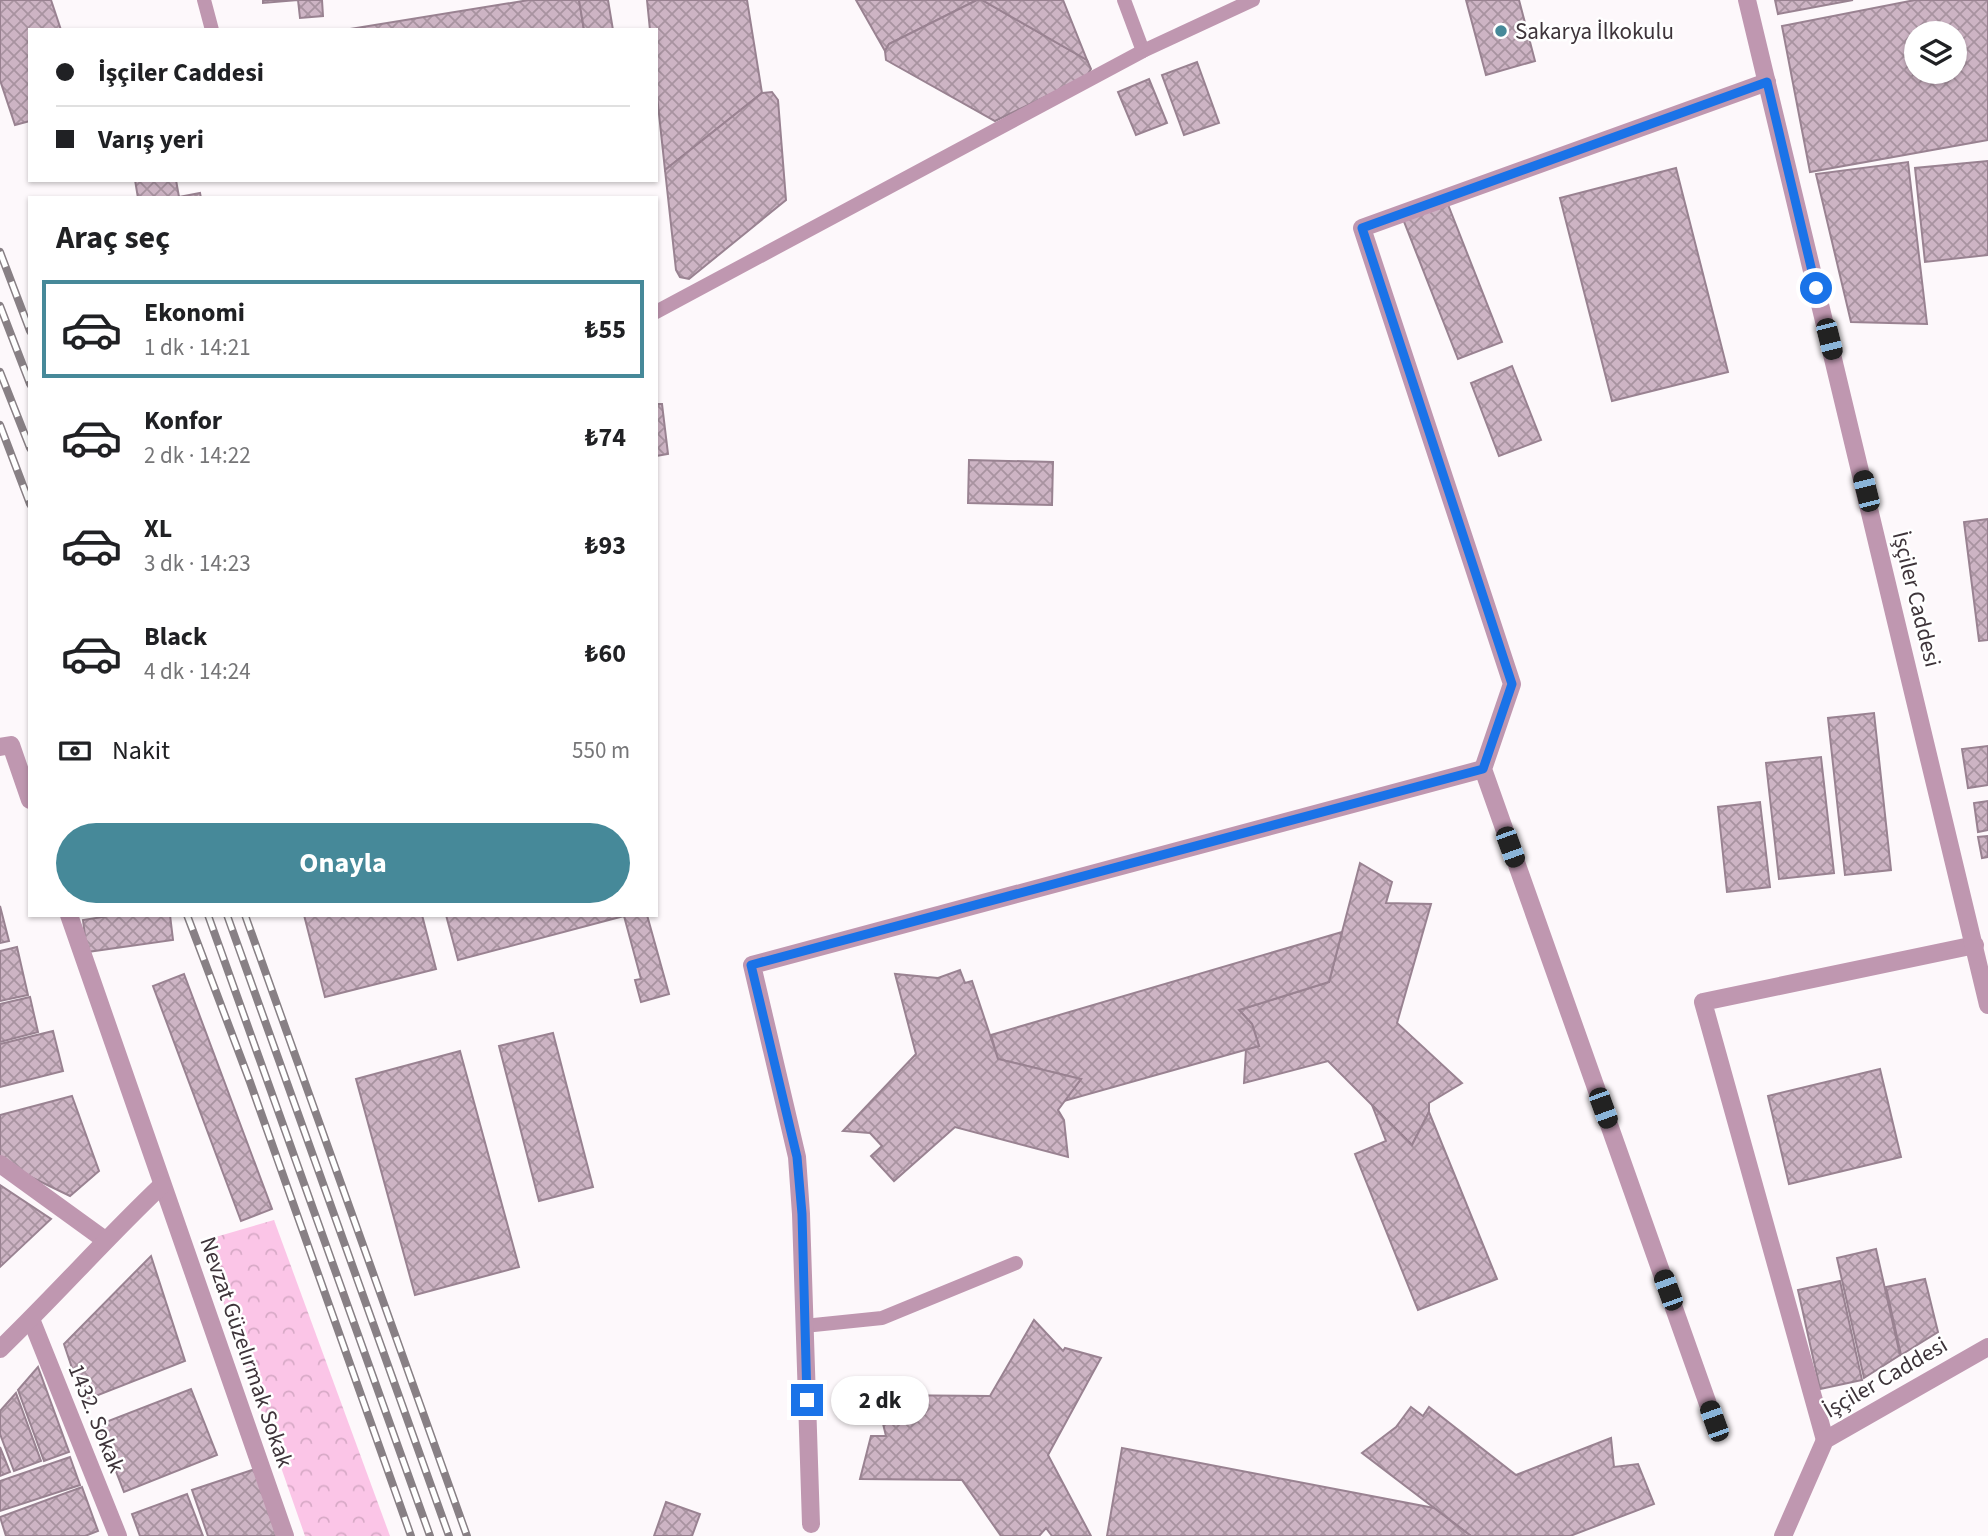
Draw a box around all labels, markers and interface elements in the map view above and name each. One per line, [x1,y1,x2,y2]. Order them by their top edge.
place label: Sakarya İlkokulu [1515,15,1674,48]
map controls [1904,21,1967,84]
button: layers [1904,21,1967,84]
marker: Sakarya İlkokulu [1493,23,1509,39]
text: İşçiler Caddesi [98,54,264,91]
text: Varış yeri [98,121,204,158]
text: Araç seç [56,215,170,261]
route start [1800,272,1832,304]
text: Ekonomi [144,294,245,331]
icon: car [60,298,123,361]
text: ₺55 [585,311,626,348]
car [1814,316,1845,362]
text: 1 dk · 14:21 [144,331,251,364]
text: Konfor [144,402,222,439]
icon: car [60,406,123,469]
text: ₺74 [585,419,626,456]
text: 2 dk · 14:22 [144,439,251,472]
car [1851,468,1882,514]
text: XL [144,510,172,547]
icon: car [60,514,123,577]
text: ₺93 [585,527,626,564]
street label: İşçiler Caddesi [1884,528,1949,670]
text: 3 dk · 14:23 [144,547,251,580]
text: Black [144,618,207,655]
icon: car [60,622,123,685]
text: ₺60 [585,635,626,672]
text: 4 dk · 14:24 [144,655,251,688]
icon: cash [56,732,94,770]
text: Nakit [112,732,170,769]
text: 550 m [572,734,630,767]
button: Onayla [56,823,630,903]
car [1493,824,1528,870]
car [1586,1085,1621,1131]
street label: Nevzat Güzelırmak Sokak [191,1232,302,1473]
car [1651,1267,1686,1313]
street label: İşçiler Caddesi [1817,1328,1954,1426]
street label: 1432. Sokak [60,1359,134,1478]
callout: 2 dk [832,1376,930,1424]
route end [791,1384,823,1416]
text: 2 dk [859,1384,901,1417]
car [1697,1398,1732,1444]

